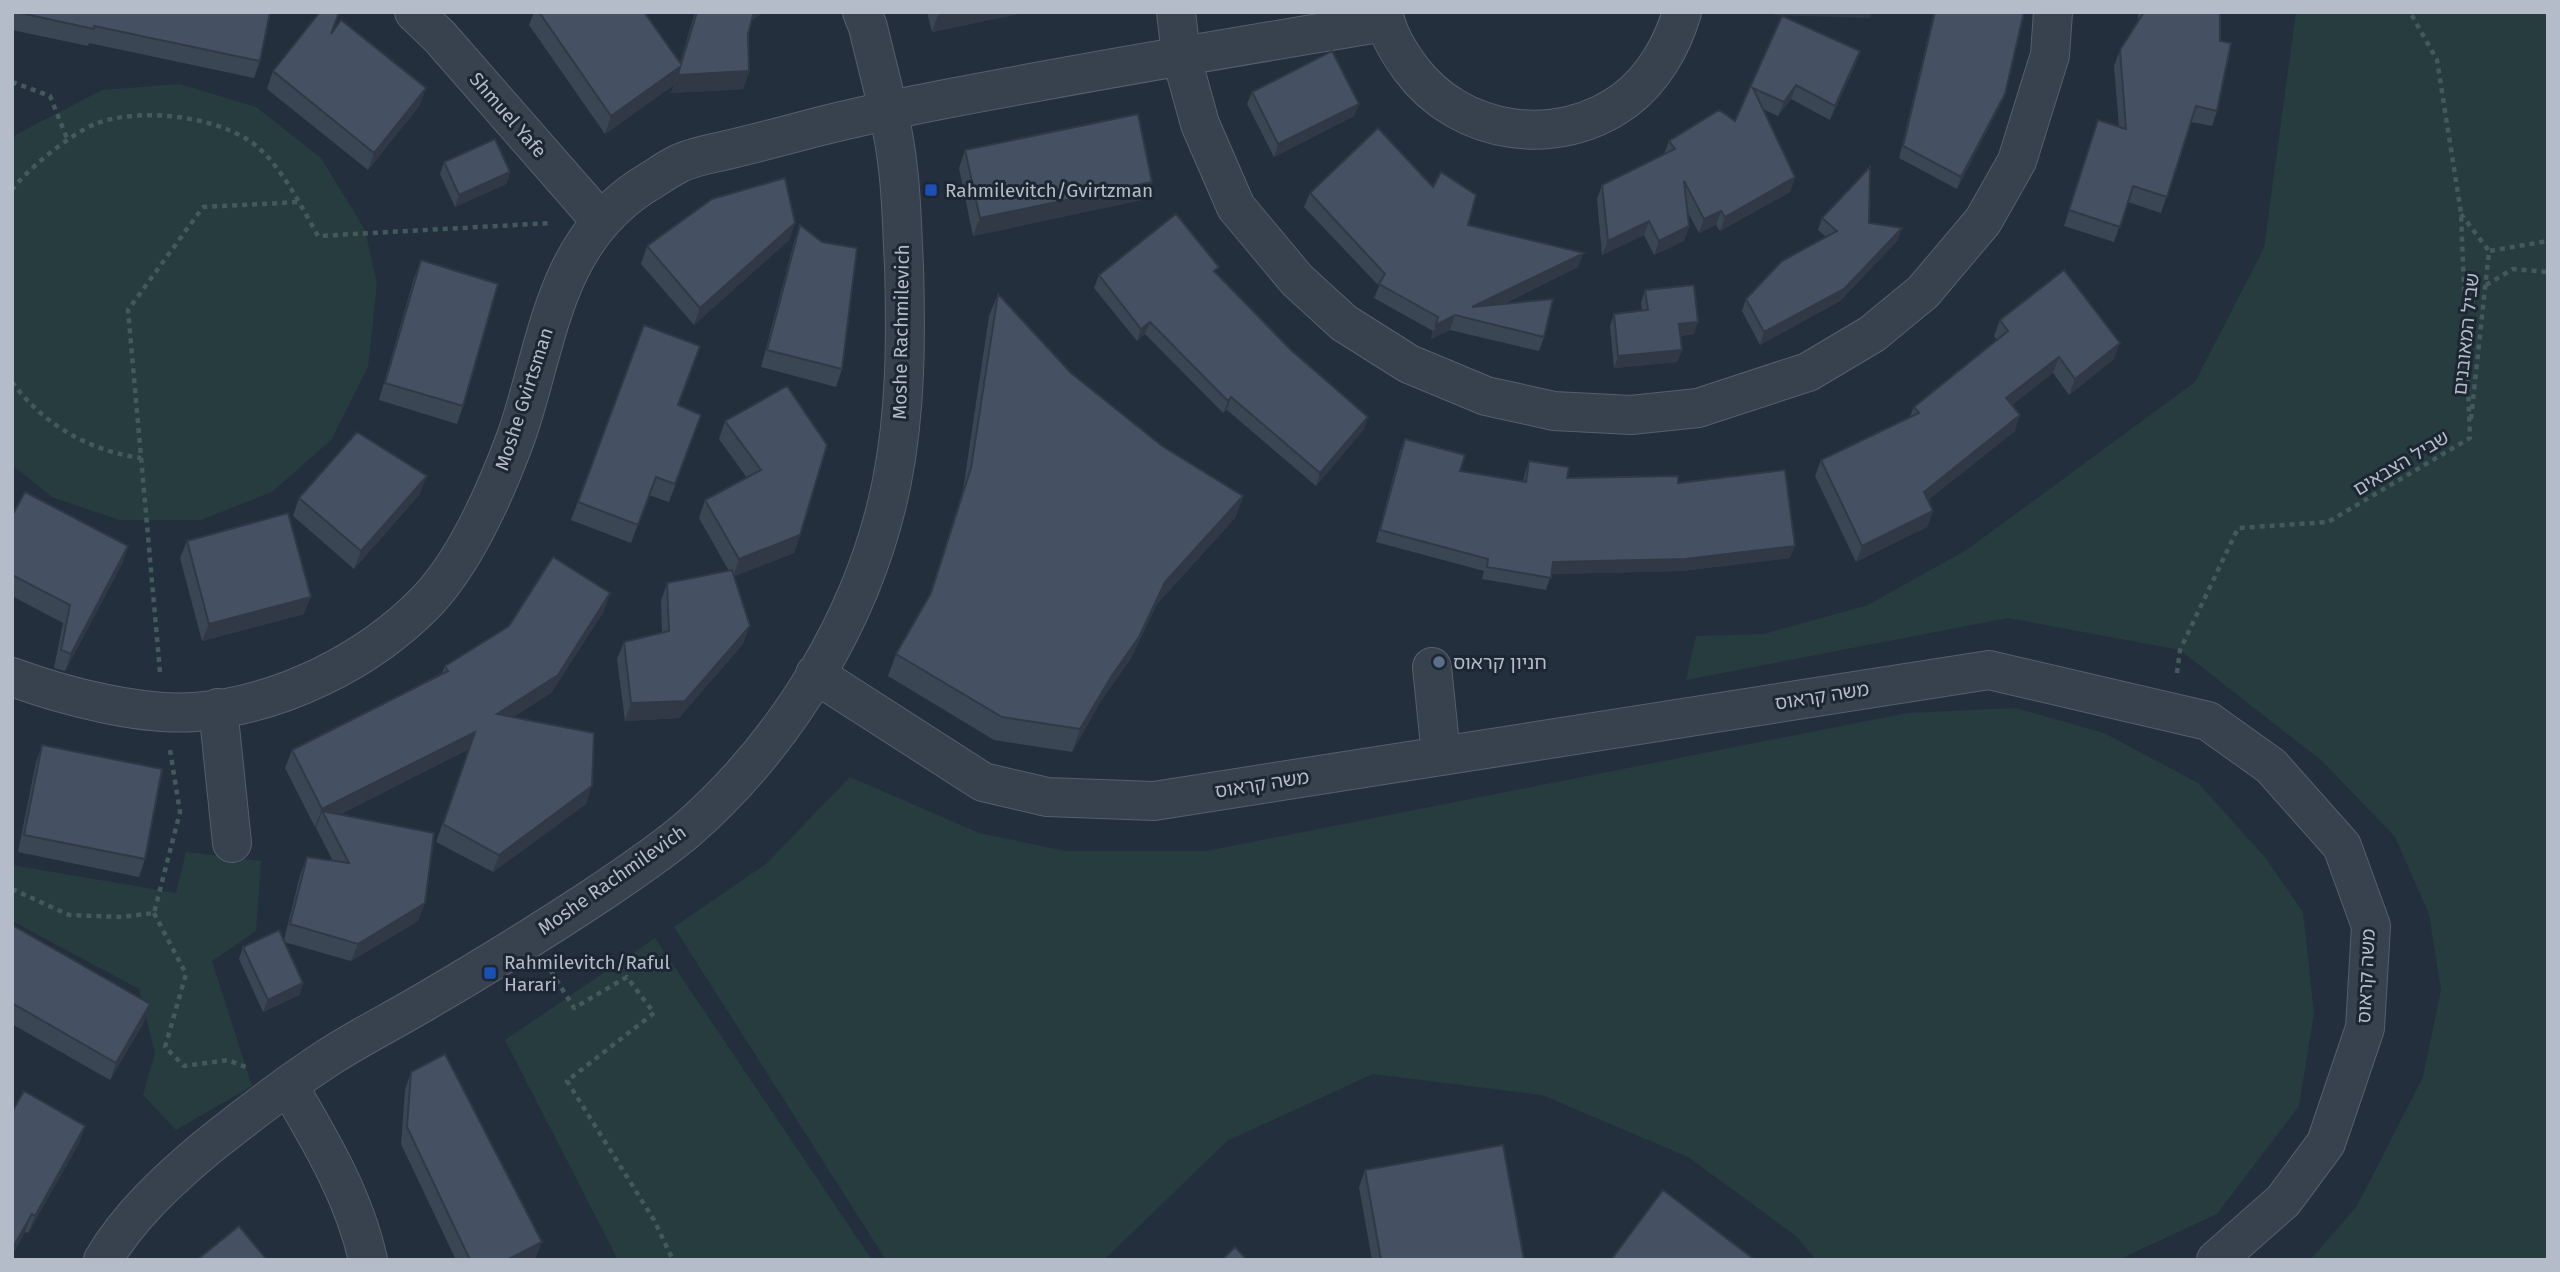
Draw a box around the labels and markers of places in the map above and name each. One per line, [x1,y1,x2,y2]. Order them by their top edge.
place label: Rahmilevitch/Gvirtzman [945,179,1153,202]
marker: Rahmilevitch/Gvirtzman [923,182,939,198]
place label: חניון קראוס [1453,651,1547,674]
marker: חניון קראוס [1431,654,1447,670]
place label: Rahmilevitch/Raful Harari [504,951,671,996]
marker: Rahmilevitch/Raful Harari [482,965,498,981]

